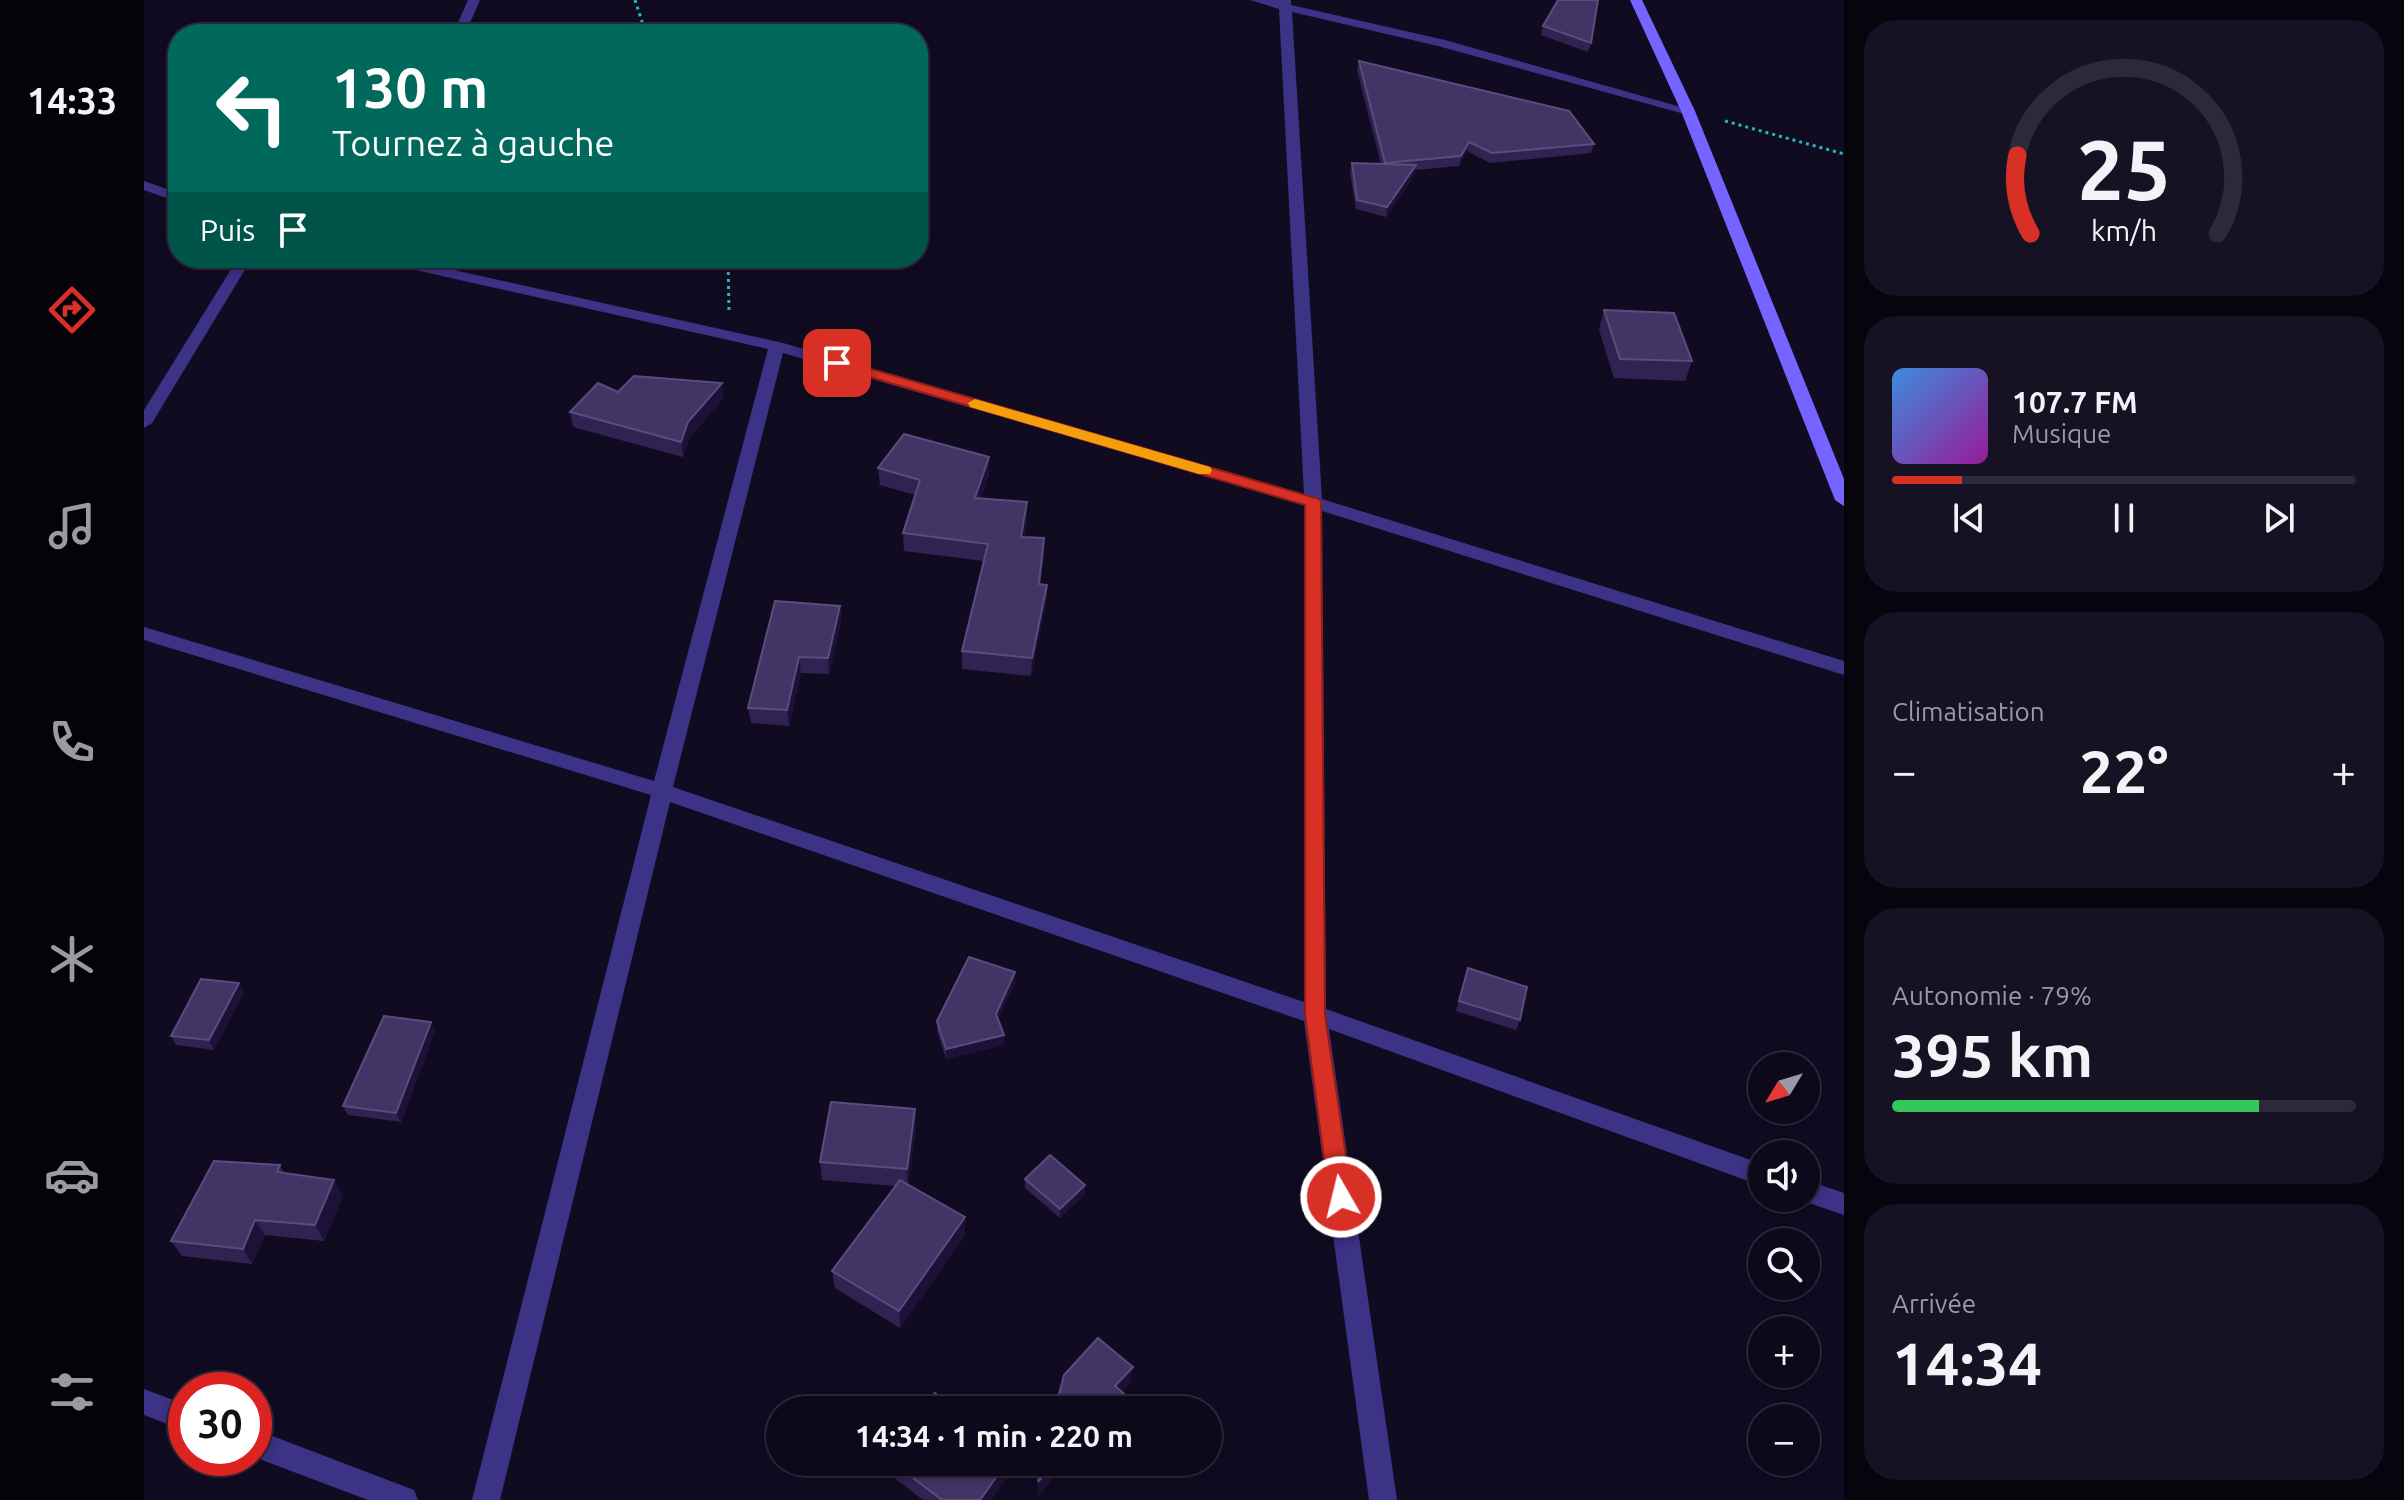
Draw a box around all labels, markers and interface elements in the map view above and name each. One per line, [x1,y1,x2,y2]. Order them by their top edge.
icon: left [200,56,304,160]
text: 130 m [332,56,488,119]
text: 14:33 [27,80,117,121]
text: Tournez à gauche [332,122,614,163]
text: 25 [2077,122,2171,216]
icon: arrive [271,208,315,252]
text: Puis [200,213,255,247]
text: km/h [2091,214,2157,246]
icon: directions [44,282,100,338]
pin [803,329,871,397]
icon: arrive [815,341,859,385]
text: 107.7 FM [2012,385,2138,419]
text: Musique [2012,419,2111,448]
icon: previous [1947,496,1991,540]
icon: pause [2102,496,2146,540]
icon: next [2257,496,2301,540]
icon: music [44,498,100,554]
text: Climatisation [1892,697,2045,726]
icon: phone [44,714,100,770]
text: 22° [2080,737,2168,804]
text: − [1892,746,1917,795]
text: + [2331,746,2356,795]
icon: climate [44,931,100,987]
text: Autonomie · 79% [1892,981,2092,1010]
text: 395 km [1892,1021,2093,1088]
north arrow [1748,1052,1820,1124]
map controls [1748,1052,1820,1476]
button: sound [1748,1140,1820,1212]
icon: car [44,1147,100,1203]
position arrow [1299,1155,1383,1239]
button: search [1748,1228,1820,1300]
text: Arrivée [1892,1289,1976,1318]
button: + [1748,1316,1820,1388]
text: 14:34 [1892,1329,2042,1396]
icon: filters [44,1364,100,1420]
speed limit sign: 30 [168,1372,272,1476]
button: − [1748,1404,1820,1476]
text: 14:34 · 1 min · 220 m [855,1419,1133,1453]

